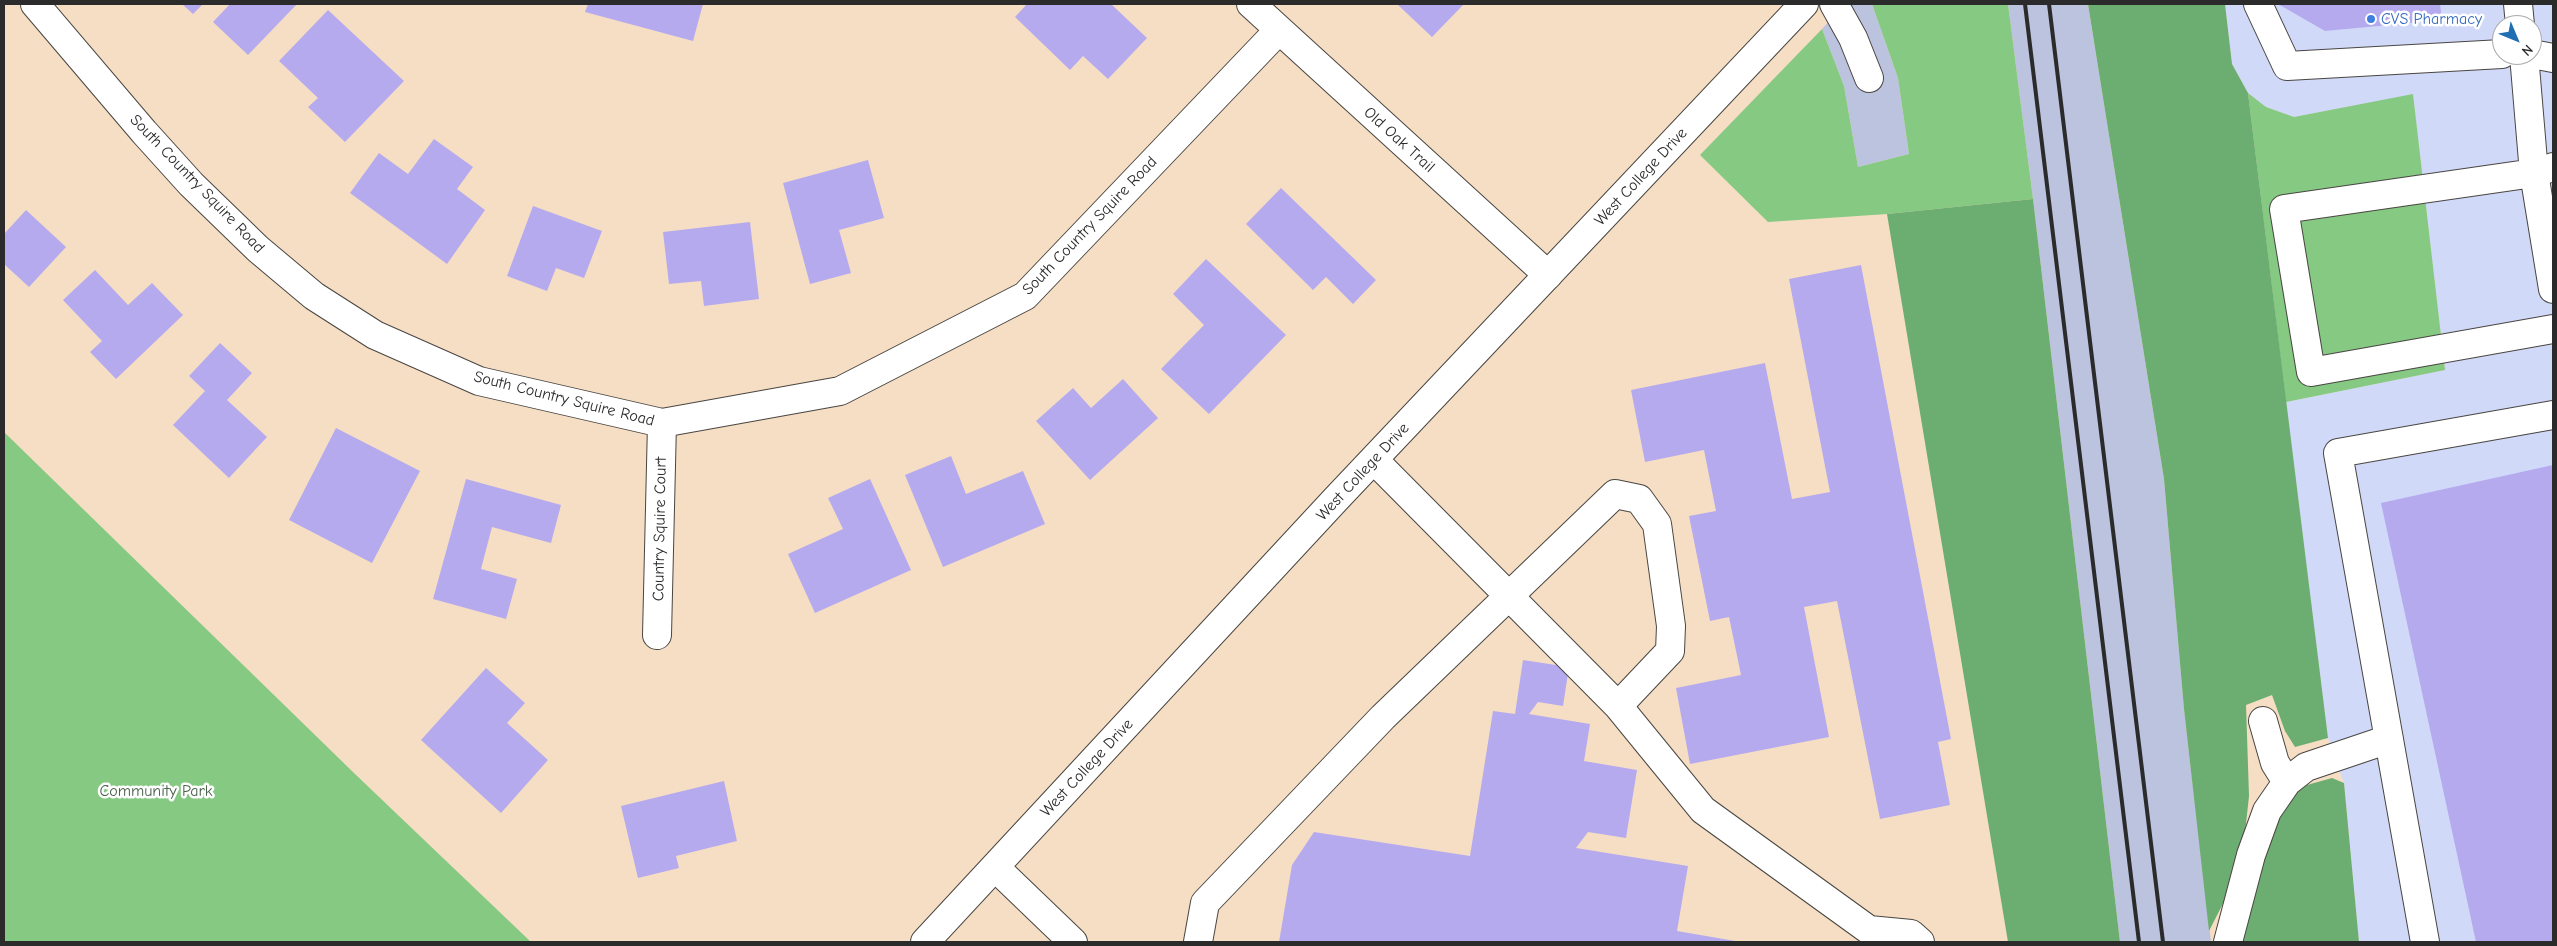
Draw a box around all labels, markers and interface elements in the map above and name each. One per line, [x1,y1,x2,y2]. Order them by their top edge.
place label: CVS Pharmacy [2381,9,2482,29]
marker: CVS Pharmacy [2365,13,2377,25]
north arrow [2492,15,2542,65]
text: N [2518,41,2537,59]
street label: Old Oak Trail [1359,103,1439,177]
street label: South Country Squire Road [126,111,268,257]
street label: West College Drive [1591,124,1691,230]
street label: South Country Squire Road [1019,153,1161,299]
street label: South Country Squire Road [472,367,656,431]
street label: West College Drive [1313,419,1413,525]
street label: Country Squire Court [649,457,671,601]
street label: West College Drive [1037,715,1137,821]
park label: Community Park [99,781,213,801]

